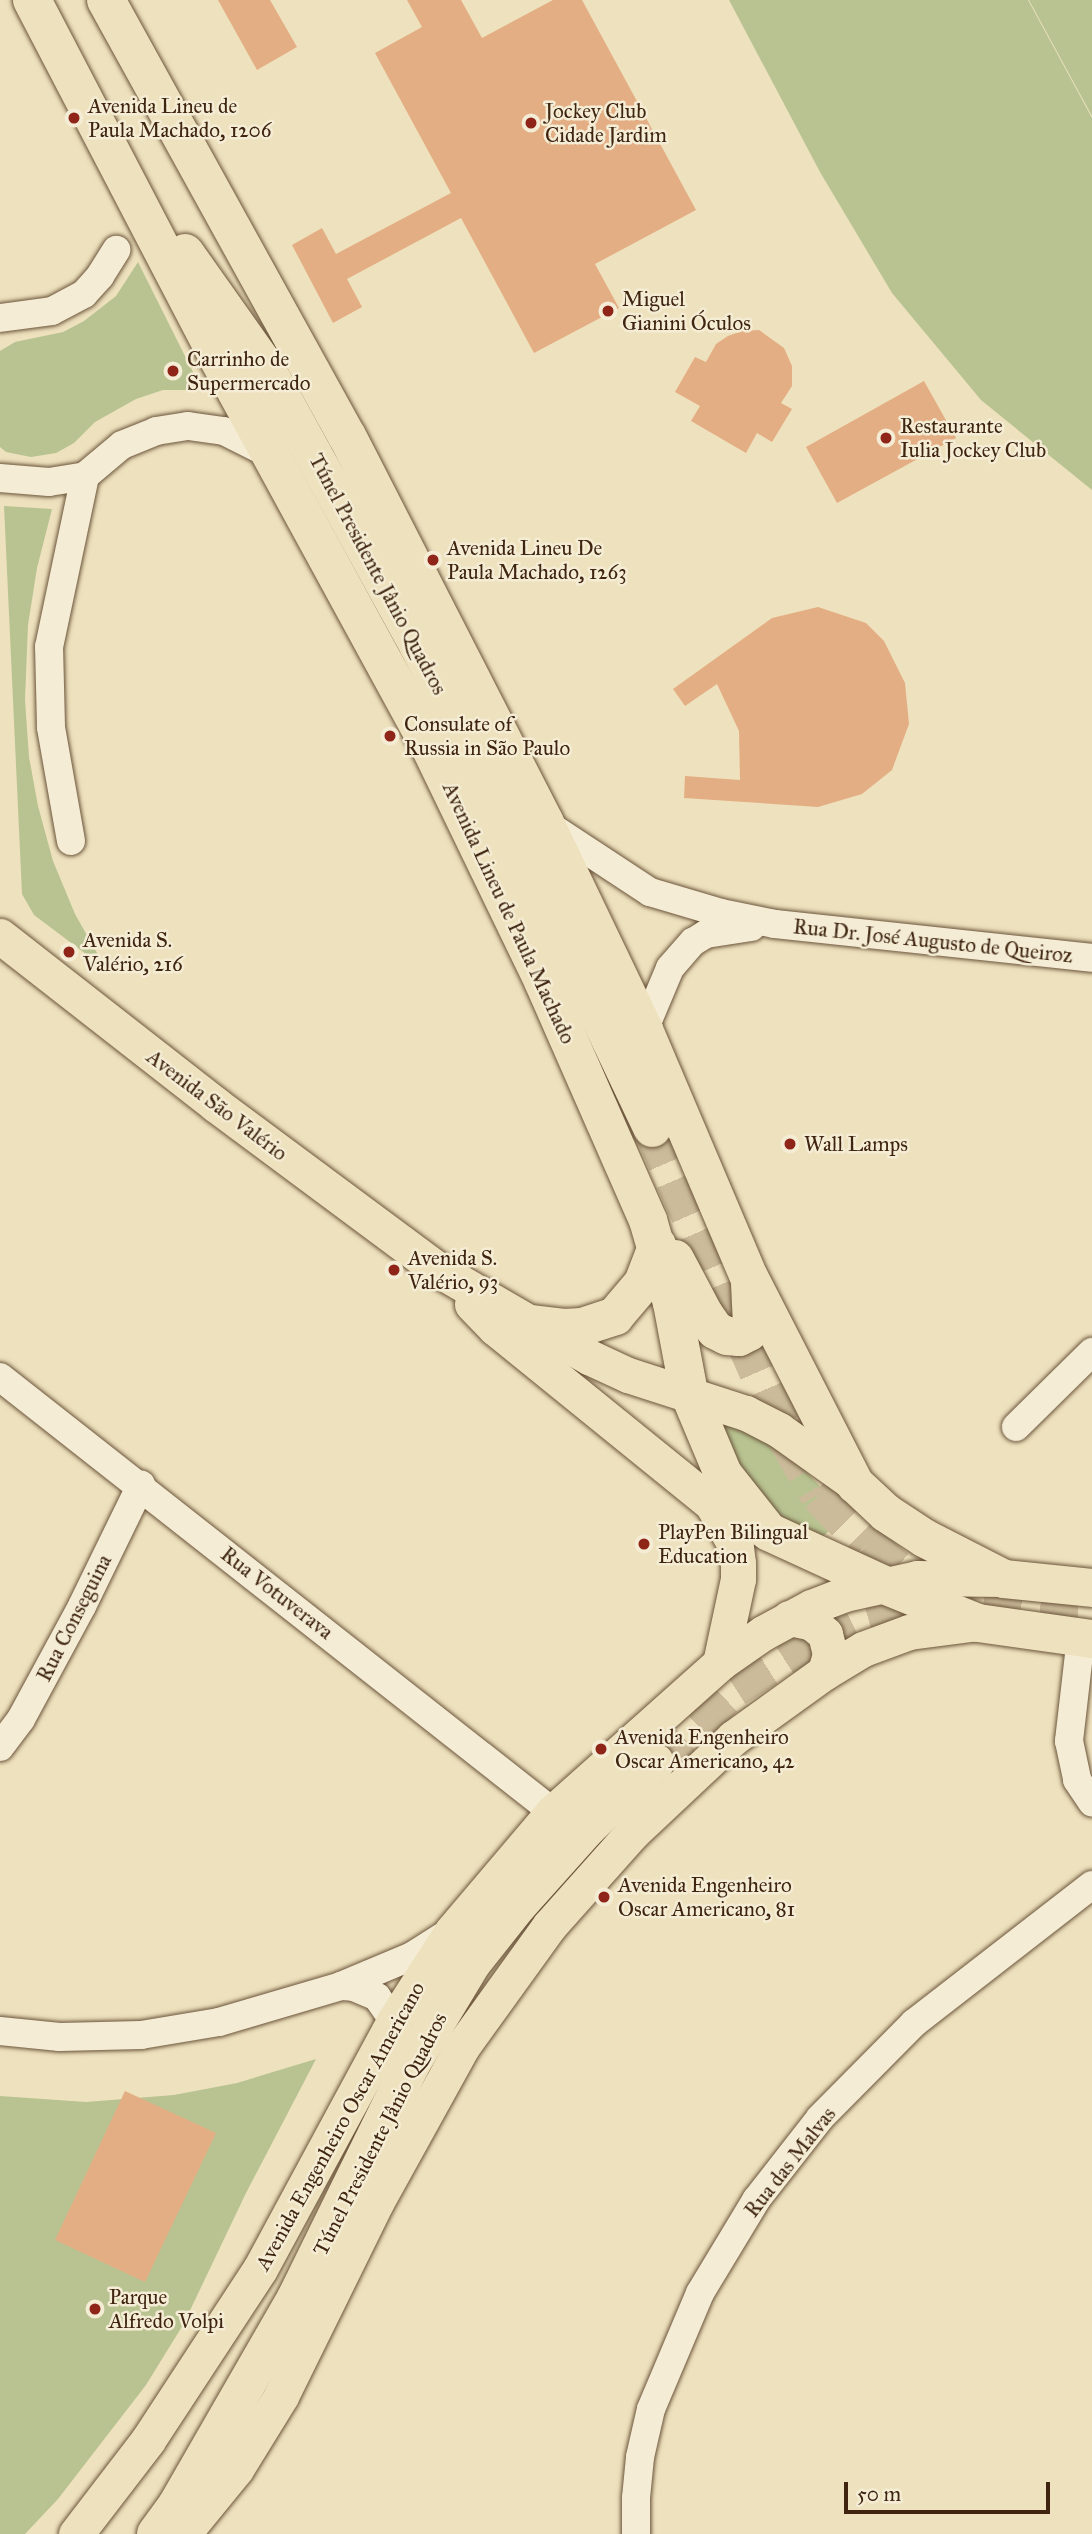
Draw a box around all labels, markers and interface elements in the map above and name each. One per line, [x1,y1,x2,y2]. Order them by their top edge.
place label: Avenida Lineu de Paula Machado, 1206 [88,93,272,143]
place label: Jockey Club Cidade Jardim [545,98,667,148]
marker: Avenida Lineu de Paula Machado, 1206 [66,110,82,126]
marker: Jockey Club Cidade Jardim [523,115,539,131]
place label: Miguel Gianini Óculos [622,286,751,336]
marker: Miguel Gianini Óculos [600,303,616,319]
place label: Carrinho de Supermercado [187,346,311,396]
marker: Carrinho de Supermercado [165,363,181,379]
place label: Restaurante Iulia Jockey Club [900,413,1046,463]
marker: Restaurante Iulia Jockey Club [878,430,894,446]
street label: Túnel Presidente Jânio Quadros [304,449,452,699]
place label: Avenida Lineu De Paula Machado, 1263 [447,535,627,585]
marker: Avenida Lineu De Paula Machado, 1263 [425,552,441,568]
place label: Consulate of Russia in São Paulo [404,711,570,761]
marker: Consulate of Russia in São Paulo [382,728,398,744]
street label: Avenida Lineu de Paula Machado [437,778,581,1048]
street label: Rua Dr. José Augusto de Queiroz [792,914,1074,968]
place label: Avenida S. Valério, 216 [83,927,183,977]
marker: Avenida S. Valério, 216 [61,944,77,960]
street label: Avenida São Valério [142,1044,292,1166]
place label: Wall Lamps [804,1131,908,1157]
marker: Wall Lamps [782,1136,798,1152]
place label: Avenida S. Valério, 93 [408,1245,498,1295]
marker: Avenida S. Valério, 93 [386,1262,402,1278]
place label: PlayPen Bilingual Education [658,1519,808,1569]
marker: PlayPen Bilingual Education [636,1536,652,1552]
street label: Rua Votuverava [216,1541,338,1645]
street label: Rua Conseguina [31,1550,117,1686]
place label: Avenida Engenheiro Oscar Americano, 42 [615,1724,795,1774]
marker: Avenida Engenheiro Oscar Americano, 42 [593,1741,609,1757]
place label: Avenida Engenheiro Oscar Americano, 81 [618,1872,795,1922]
marker: Avenida Engenheiro Oscar Americano, 81 [596,1889,612,1905]
street label: Avenida Engenheiro Oscar Americano [250,1977,430,2275]
street label: Túnel Presidente Jânio Quadros [308,2008,452,2260]
street label: Rua das Malvas [739,2102,841,2222]
place label: Parque Alfredo Volpi [109,2284,224,2334]
marker: Parque Alfredo Volpi [87,2301,103,2317]
scale bar [847,2468,1054,2512]
text: 50 m [857,2481,901,2507]

